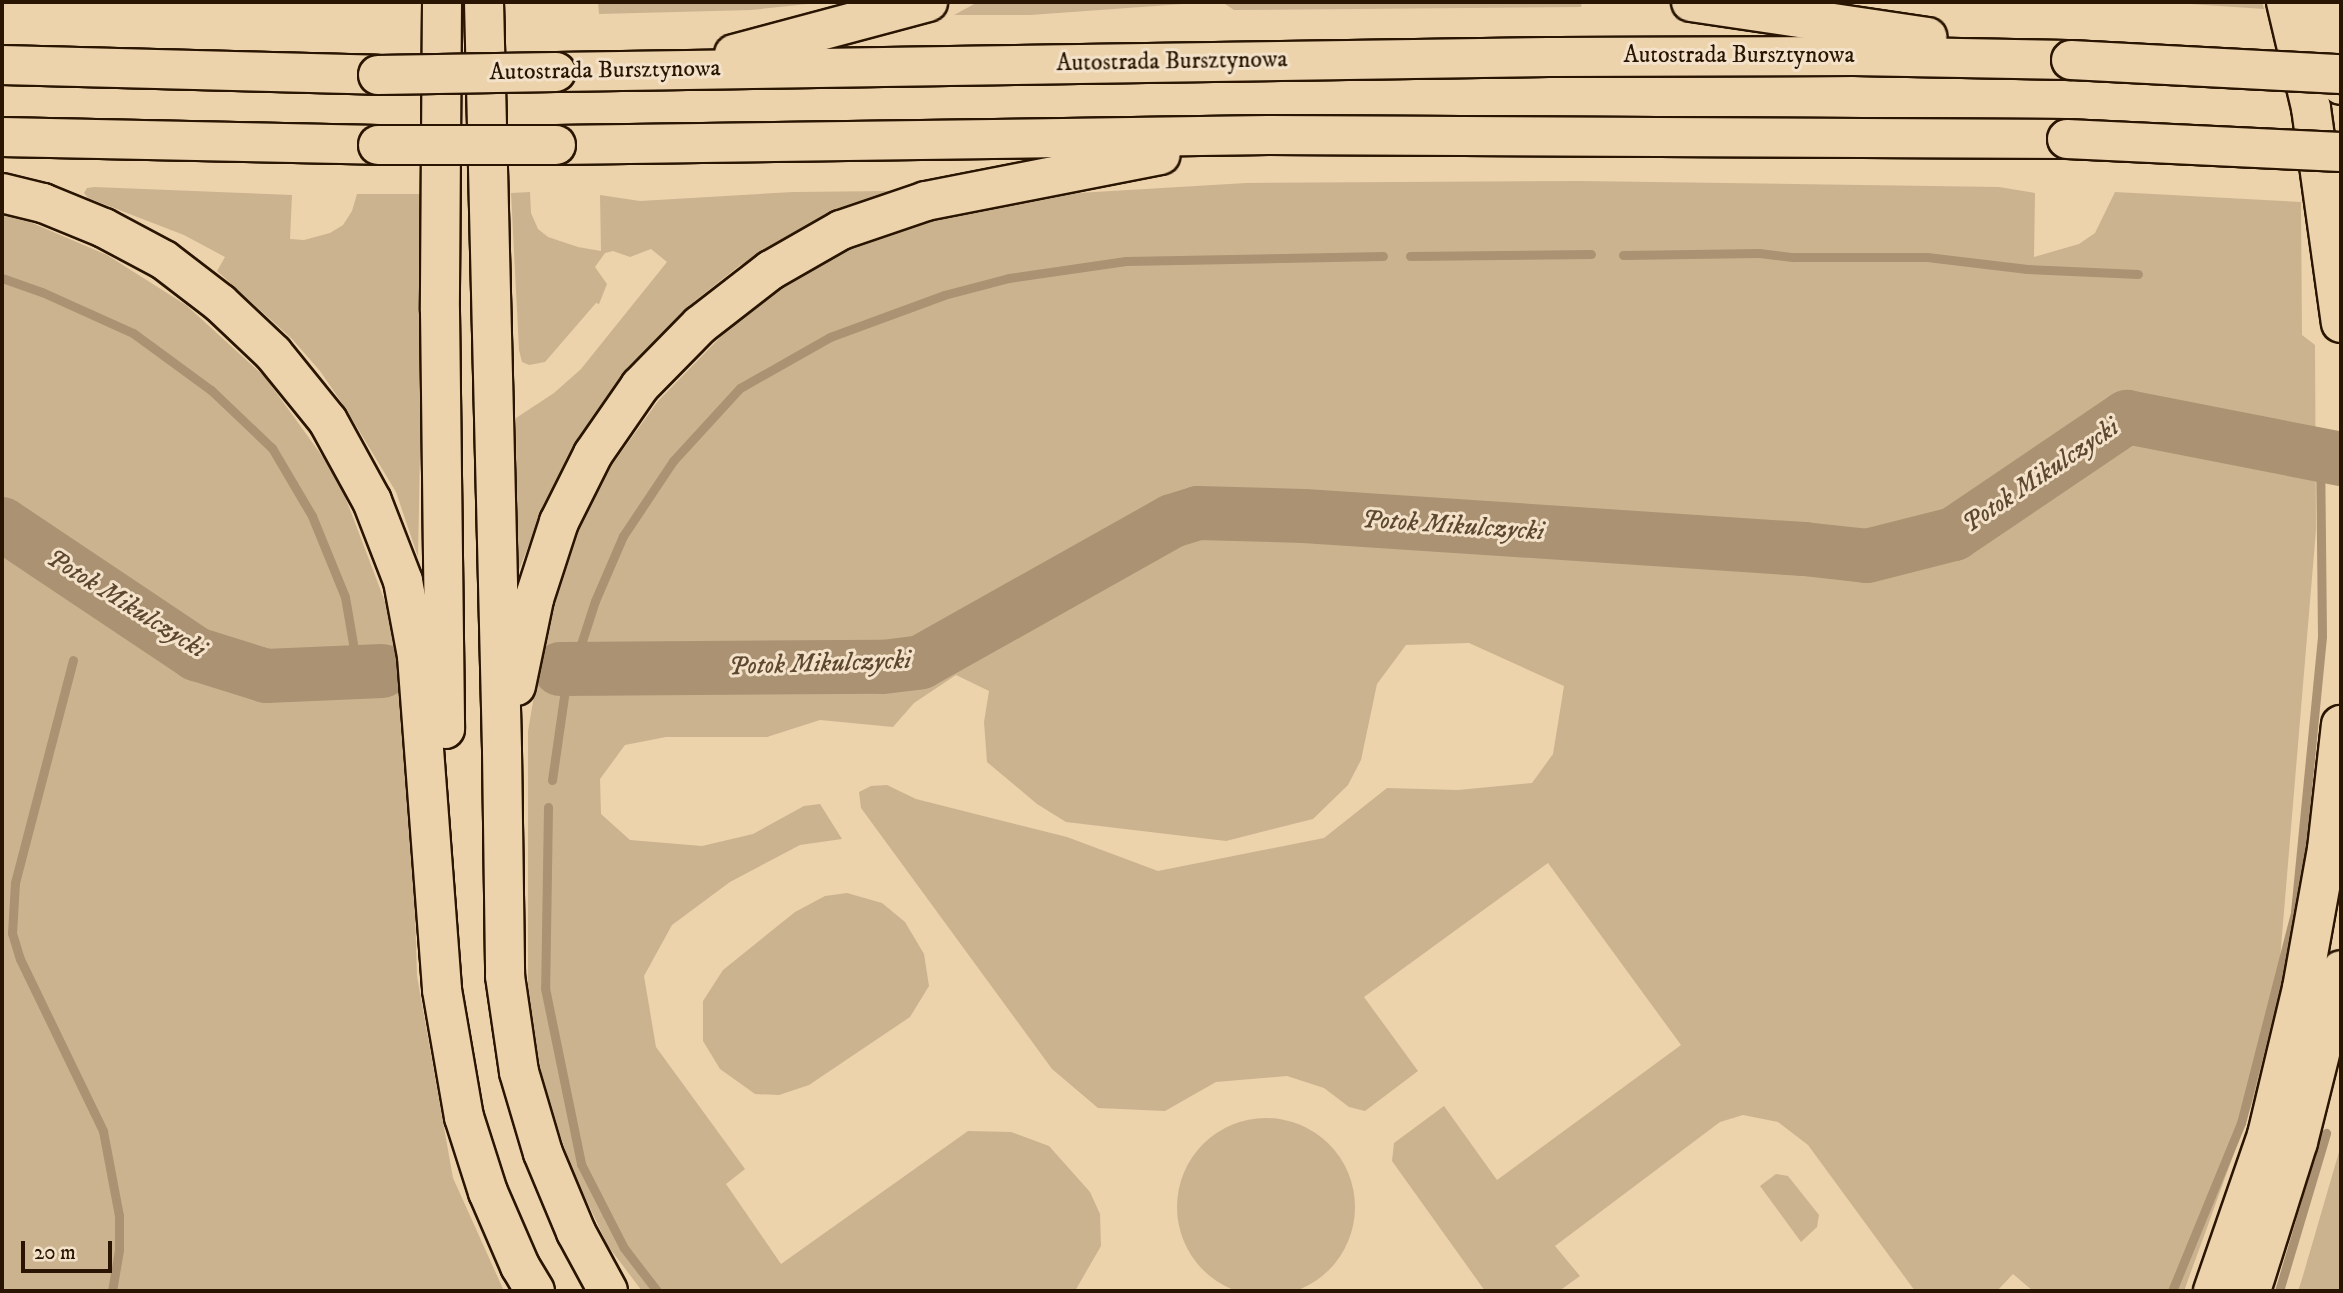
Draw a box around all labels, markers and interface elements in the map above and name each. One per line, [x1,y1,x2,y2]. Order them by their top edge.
street label: Autostrada Bursztynowa [1623,42,1855,70]
street label: Autostrada Bursztynowa [1056,46,1288,78]
street label: Autostrada Bursztynowa [489,55,721,87]
water label: Potok Mikulczycki [1957,412,2125,540]
water label: Potok Mikulczycki [1361,504,1545,548]
water label: Potok Mikulczycki [40,542,212,666]
water label: Potok Mikulczycki [728,645,912,683]
scale bar [24,1226,116,1270]
text: 20 m [34,1240,76,1266]

